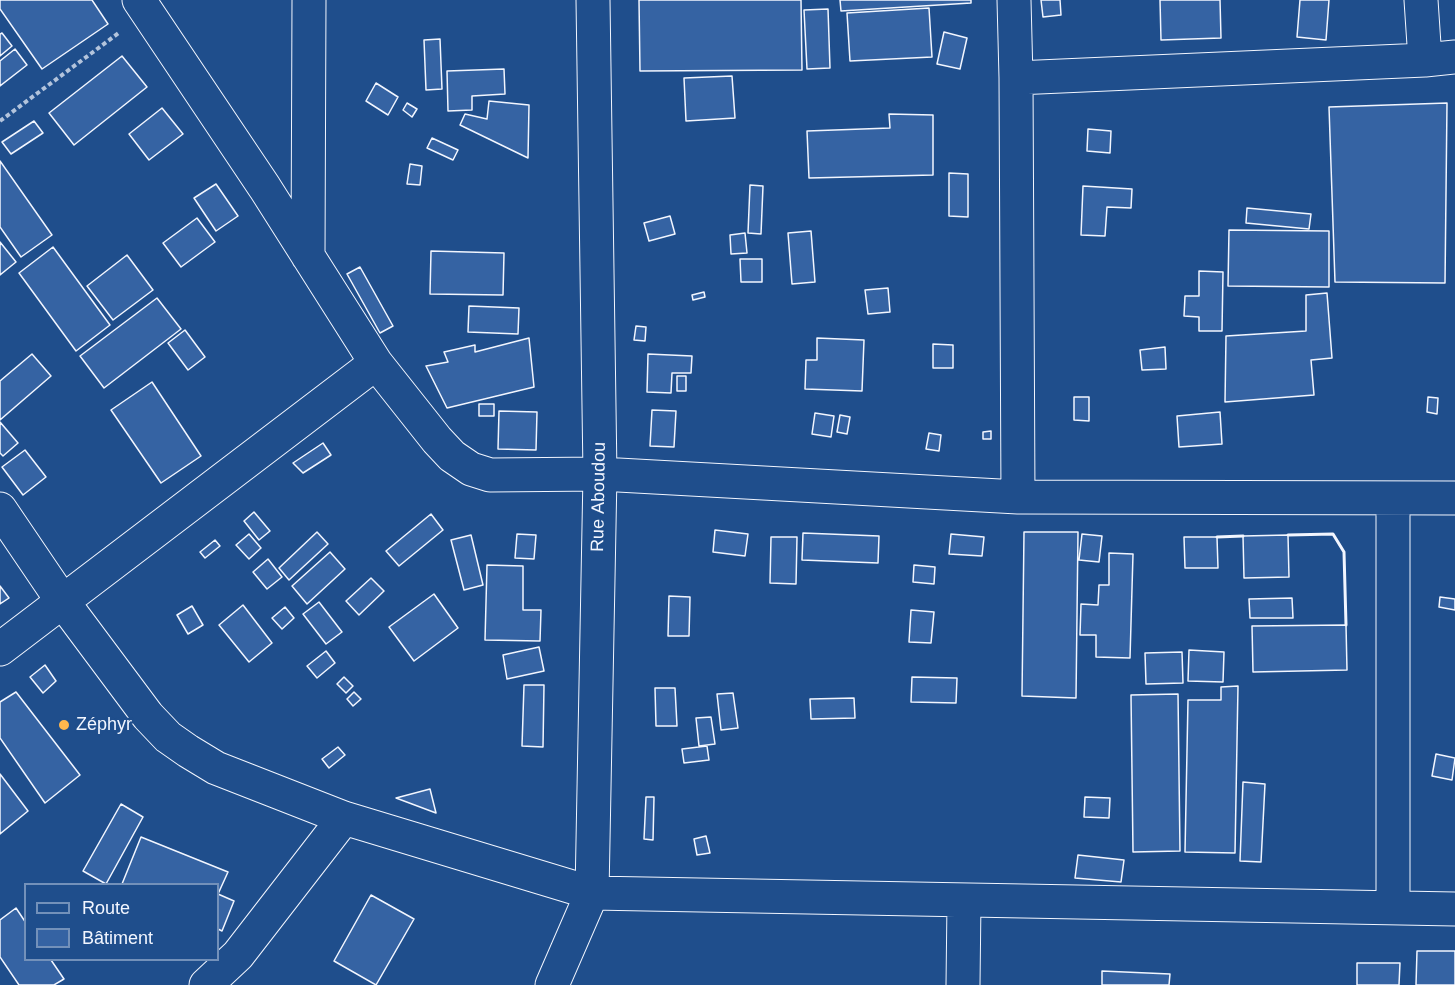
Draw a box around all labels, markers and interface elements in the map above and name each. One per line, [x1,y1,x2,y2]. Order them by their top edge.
street label: Rue Aboudou [587,442,611,552]
place label: Zéphyr [76,714,132,736]
marker: Zéphyr [57,718,71,732]
legend [24,883,219,961]
text: Route [82,898,130,918]
text: Bâtiment [82,928,153,948]

